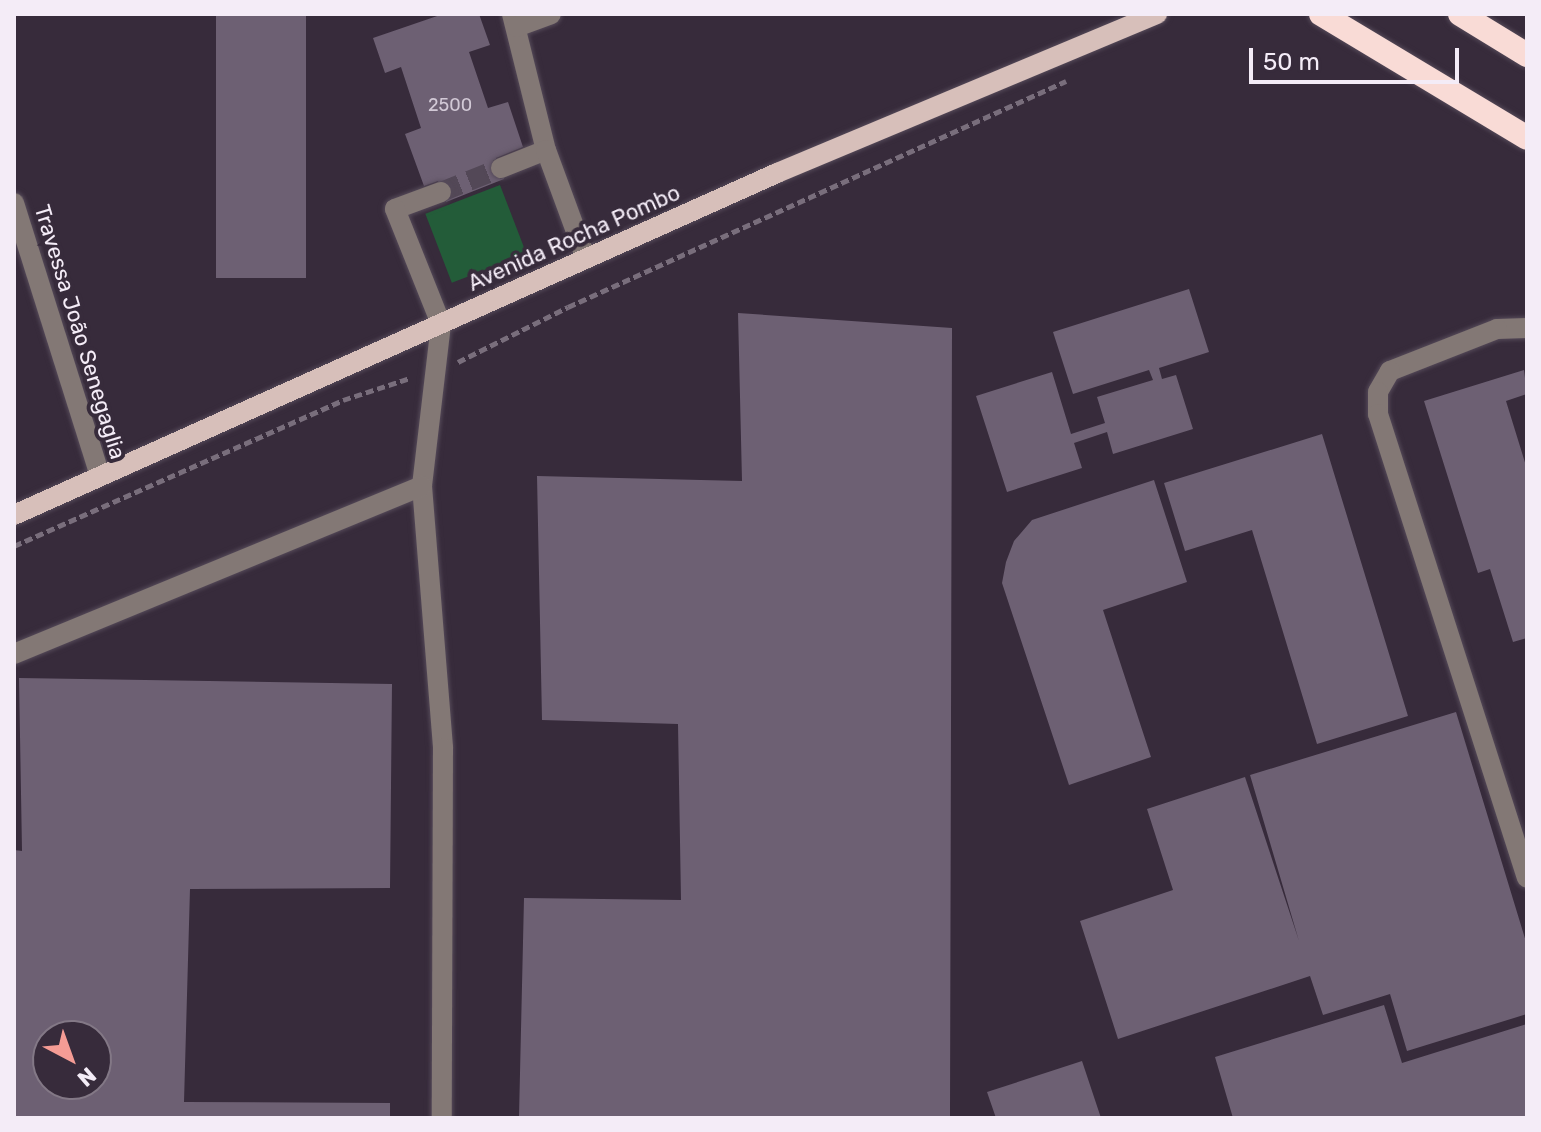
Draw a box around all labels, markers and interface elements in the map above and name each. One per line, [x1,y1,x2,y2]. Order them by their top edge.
scale bar [1253,32,1463,82]
text: 50 m [1263,48,1320,76]
house number: 2500 [428,94,472,116]
street label: Avenida Rocha Pombo [464,179,684,297]
street label: Travessa João Senegaglia [29,202,131,462]
north arrow [32,1020,112,1100]
text: N [72,1062,102,1092]

